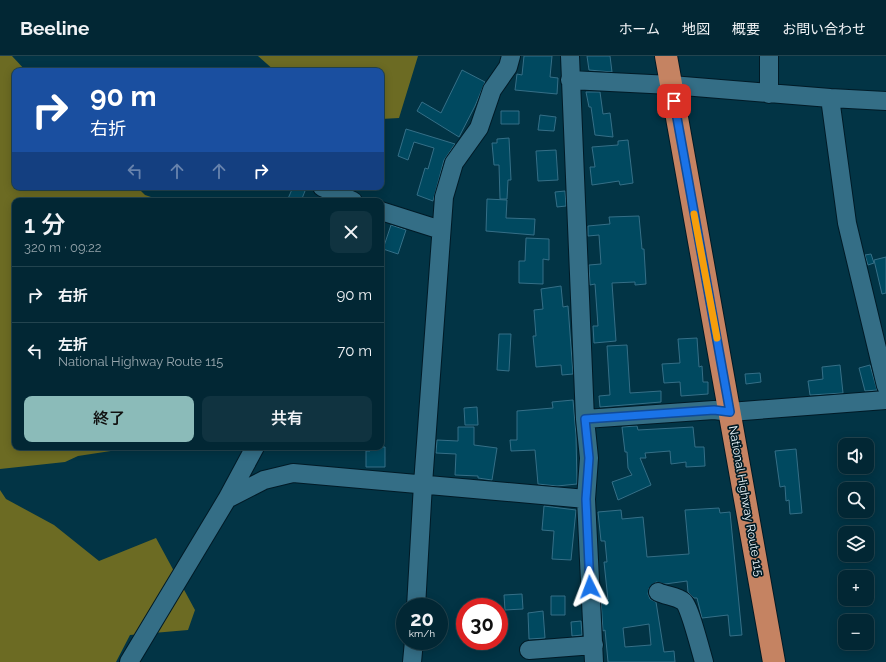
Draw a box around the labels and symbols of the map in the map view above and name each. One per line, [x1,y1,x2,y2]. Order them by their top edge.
pin [657,84,691,118]
street label: National Highway Route 115 [726,425,766,578]
position arrow [569,566,611,608]
speed limit sign: 30 [456,598,508,650]

